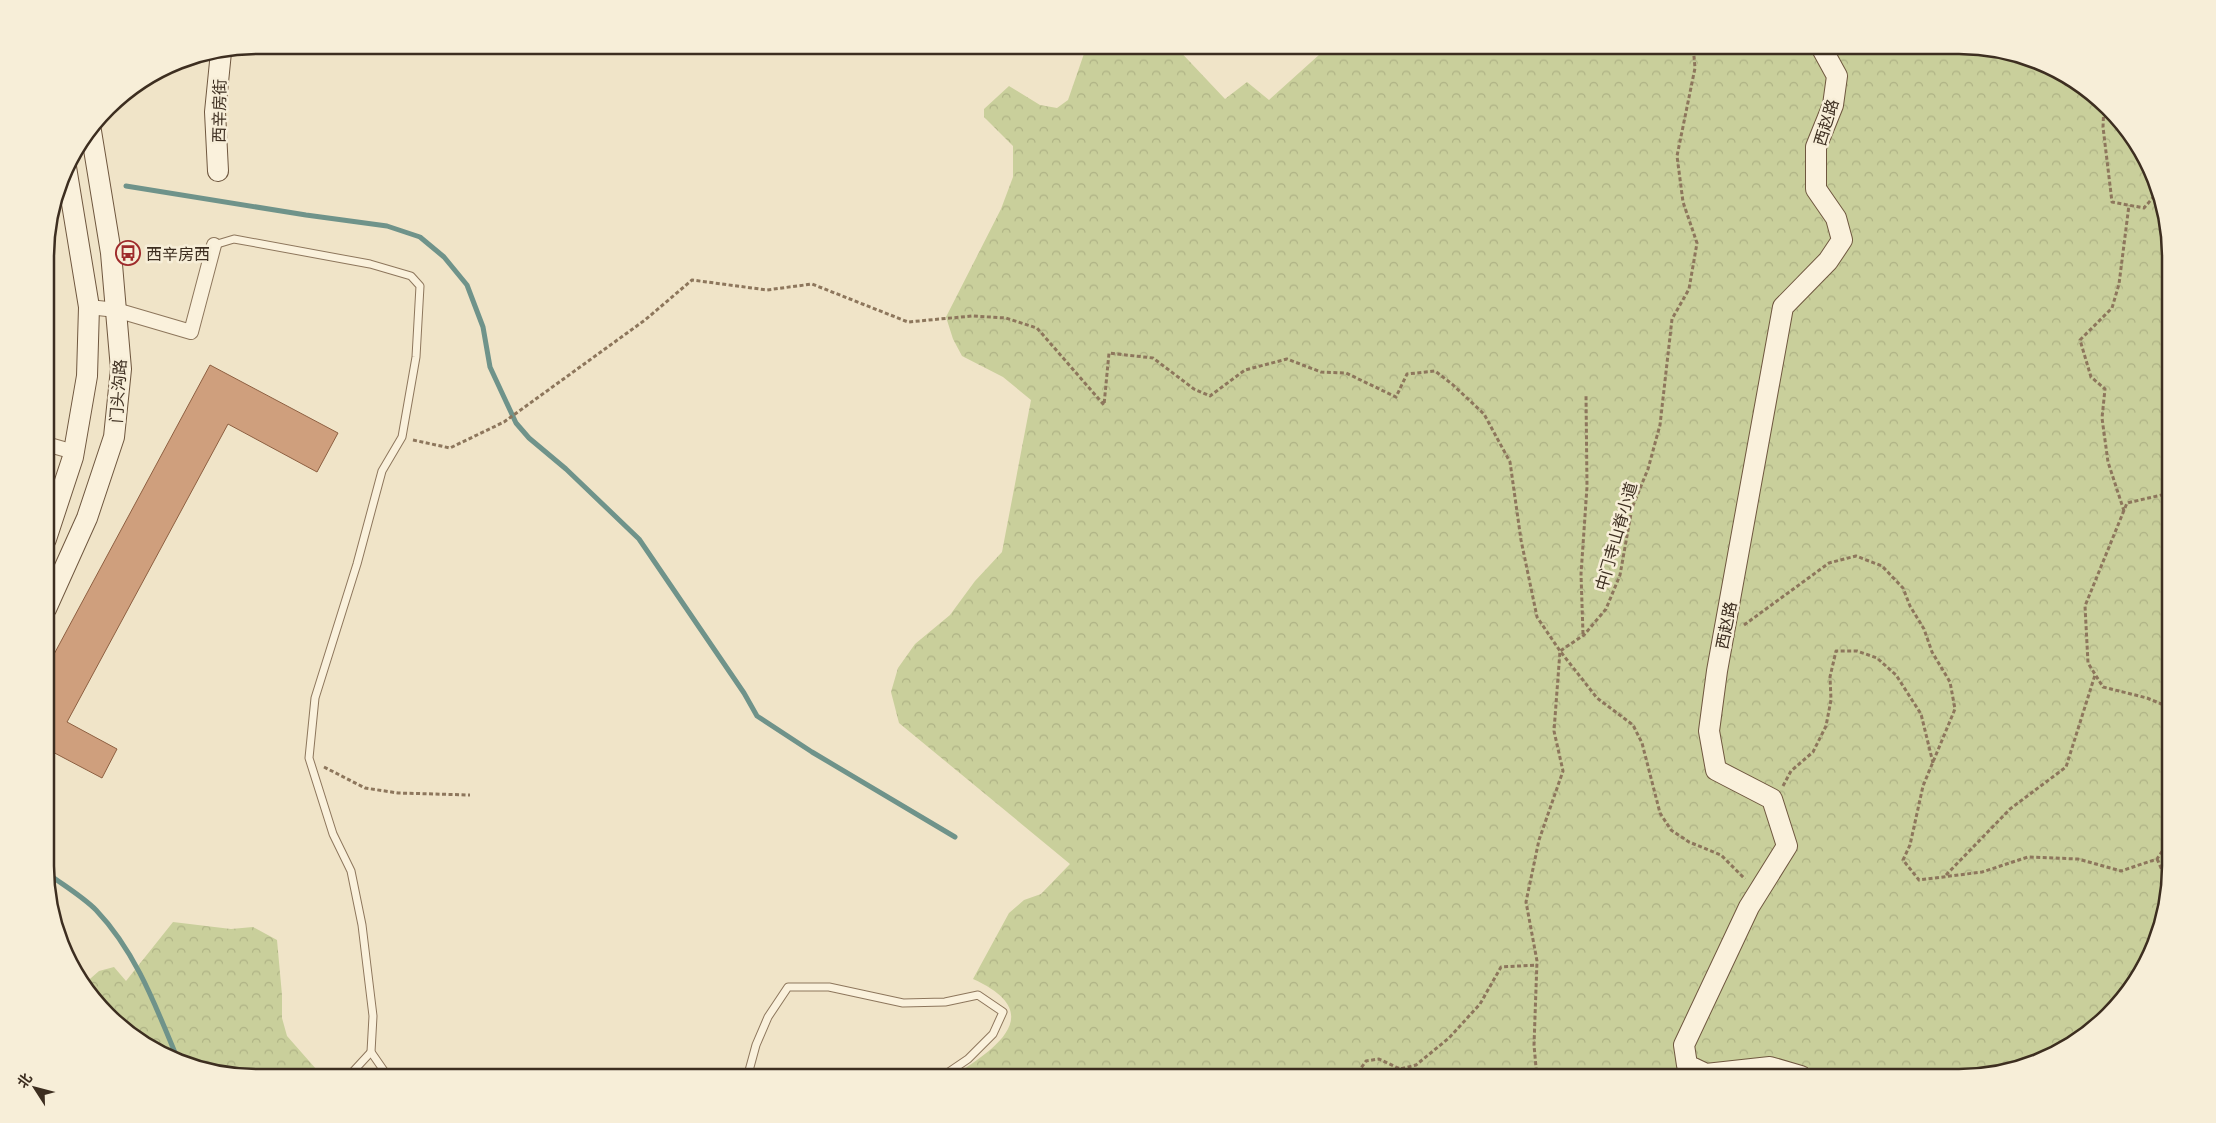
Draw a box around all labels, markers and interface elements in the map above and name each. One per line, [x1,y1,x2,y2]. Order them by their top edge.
street label: 西辛房街 [205,79,231,143]
street label: 西赵路 [1807,96,1843,148]
bus stop icon: 西辛房西 [115,240,141,266]
place label: 西辛房西 [146,241,210,265]
street label: 门头沟路 [103,358,131,424]
street label: 中门寺山脊小道 [1588,479,1642,593]
street label: 西赵路 [1709,599,1741,651]
north arrow [10,1063,60,1113]
text: 北 [11,1068,36,1091]

